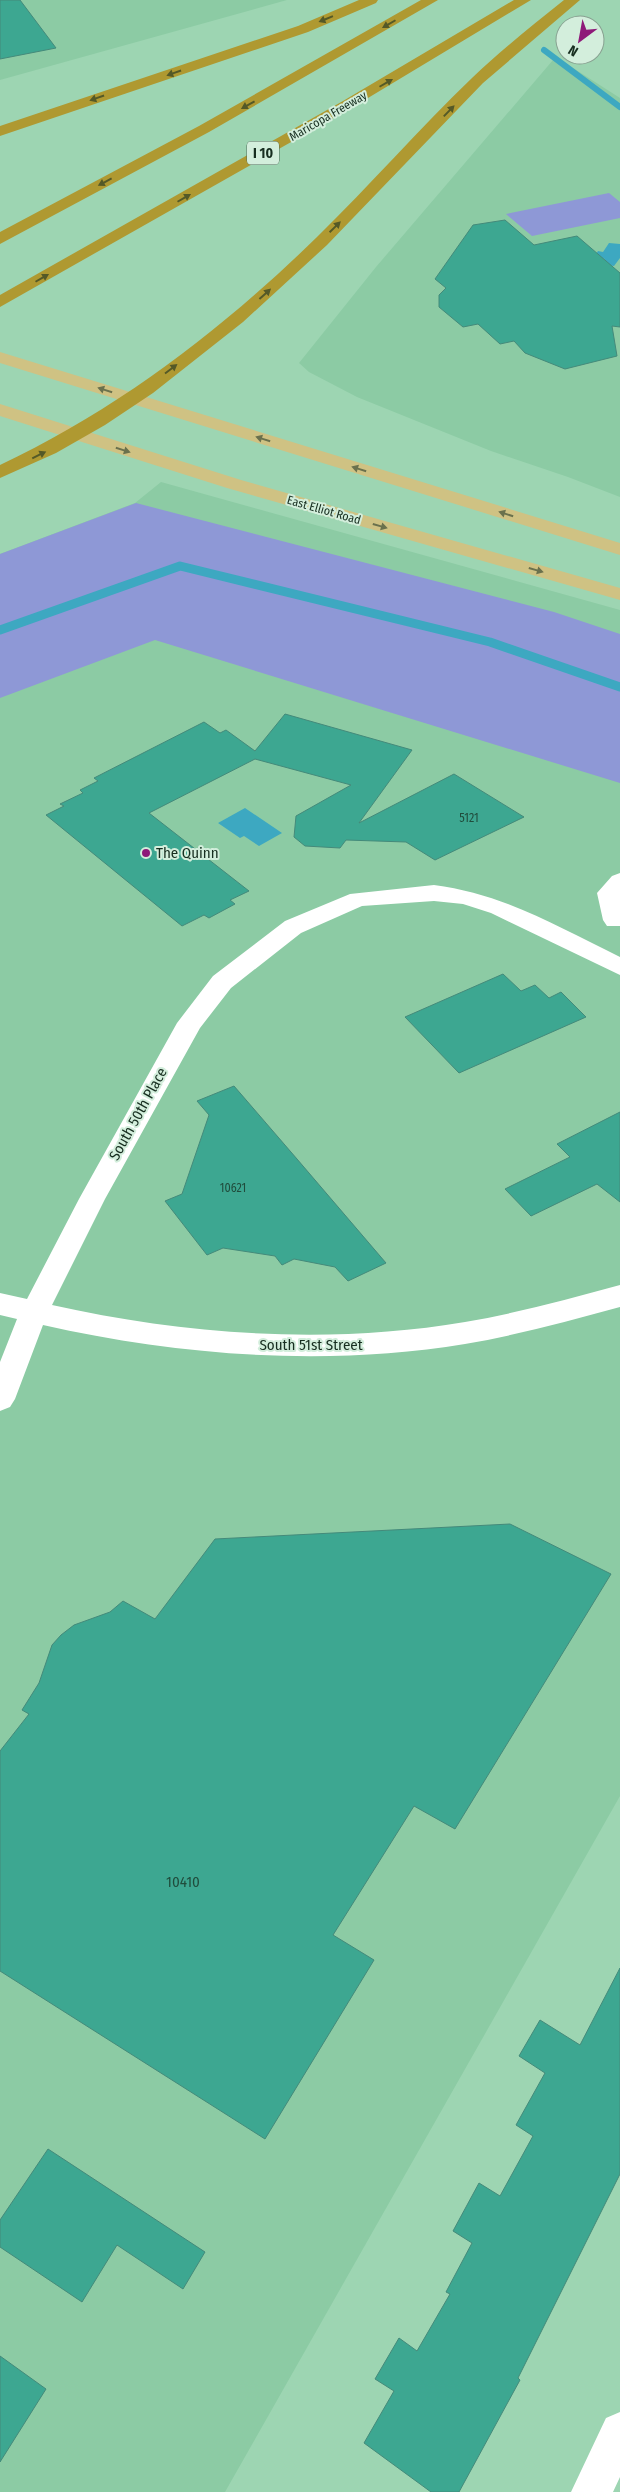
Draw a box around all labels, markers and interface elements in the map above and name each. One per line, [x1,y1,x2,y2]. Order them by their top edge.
one-way arrow [318,15,333,23]
north arrow [555,15,605,65]
one-way arrow [382,20,395,29]
text: N [565,41,581,60]
one-way arrow [166,69,181,77]
one-way arrow [379,78,392,87]
street label: Maricopa Freeway [287,88,370,144]
one-way arrow [90,95,105,103]
one-way arrow [241,100,254,109]
one-way arrow [442,105,454,117]
road number: I 10 [247,142,279,164]
one-way arrow [98,178,112,187]
one-way arrow [176,194,191,202]
one-way arrow [329,221,341,233]
one-way arrow [35,274,50,282]
one-way arrow [258,288,270,300]
one-way arrow [164,364,177,375]
one-way arrow [97,386,112,393]
one-way arrow [255,435,270,443]
one-way arrow [116,446,131,454]
one-way arrow [32,451,46,459]
one-way arrow [352,464,367,472]
street label: East Elliot Road [286,493,362,527]
one-way arrow [499,509,514,517]
one-way arrow [372,522,387,530]
one-way arrow [528,566,543,574]
house number: 5121 [459,811,479,825]
place label: The Quinn [156,844,219,862]
marker: The Quinn [140,847,152,859]
street label: South 50th Place [105,1065,171,1163]
house number: 10621 [220,1181,246,1195]
street label: South 51st Street [259,1336,363,1354]
house number: 10410 [166,1873,200,1891]

